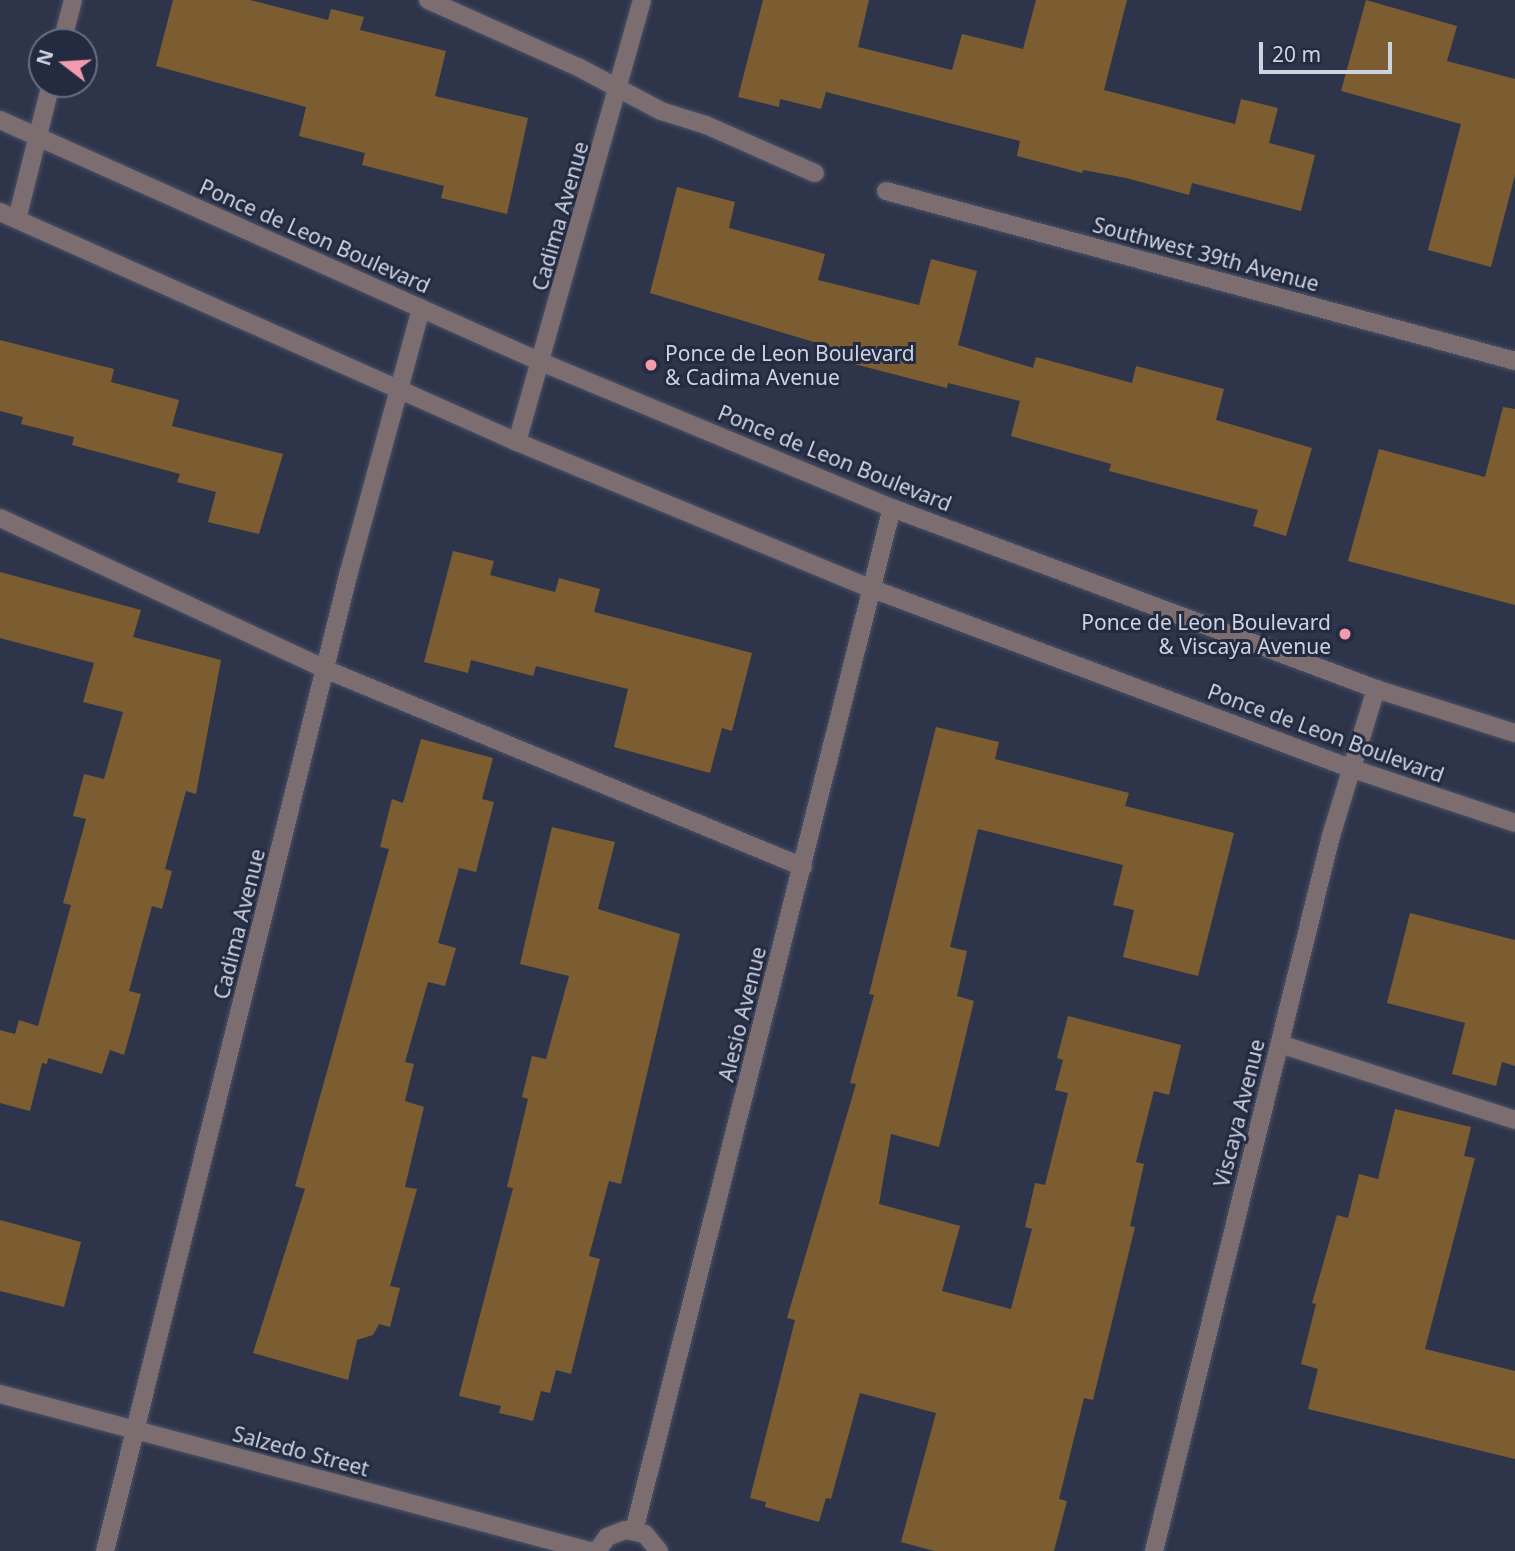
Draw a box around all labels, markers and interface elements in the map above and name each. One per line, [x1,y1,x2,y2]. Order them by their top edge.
north arrow [28,28,98,98]
scale bar [1263,28,1396,72]
text: 20 m [1272,40,1321,68]
text: N [30,46,60,69]
street label: Cadima Avenue [527,139,593,293]
street label: Ponce de Leon Boulevard [196,174,434,298]
street label: Southwest 39th Avenue [1090,212,1322,296]
place label: Ponce de Leon Boulevard & Cadima Avenue [665,340,915,390]
marker: Ponce de Leon Boulevard & Cadima Avenue [643,357,659,373]
street label: Ponce de Leon Boulevard [714,400,956,516]
place label: Ponce de Leon Boulevard & Viscaya Avenue [1081,609,1331,659]
marker: Ponce de Leon Boulevard & Viscaya Avenue [1337,626,1353,642]
street label: Ponce de Leon Boulevard [1204,678,1448,788]
street label: Cadima Avenue [208,846,270,1002]
street label: Alesio Avenue [713,944,771,1084]
street label: Viscaya Avenue [1208,1036,1270,1190]
street label: Salzedo Street [230,1421,372,1481]

